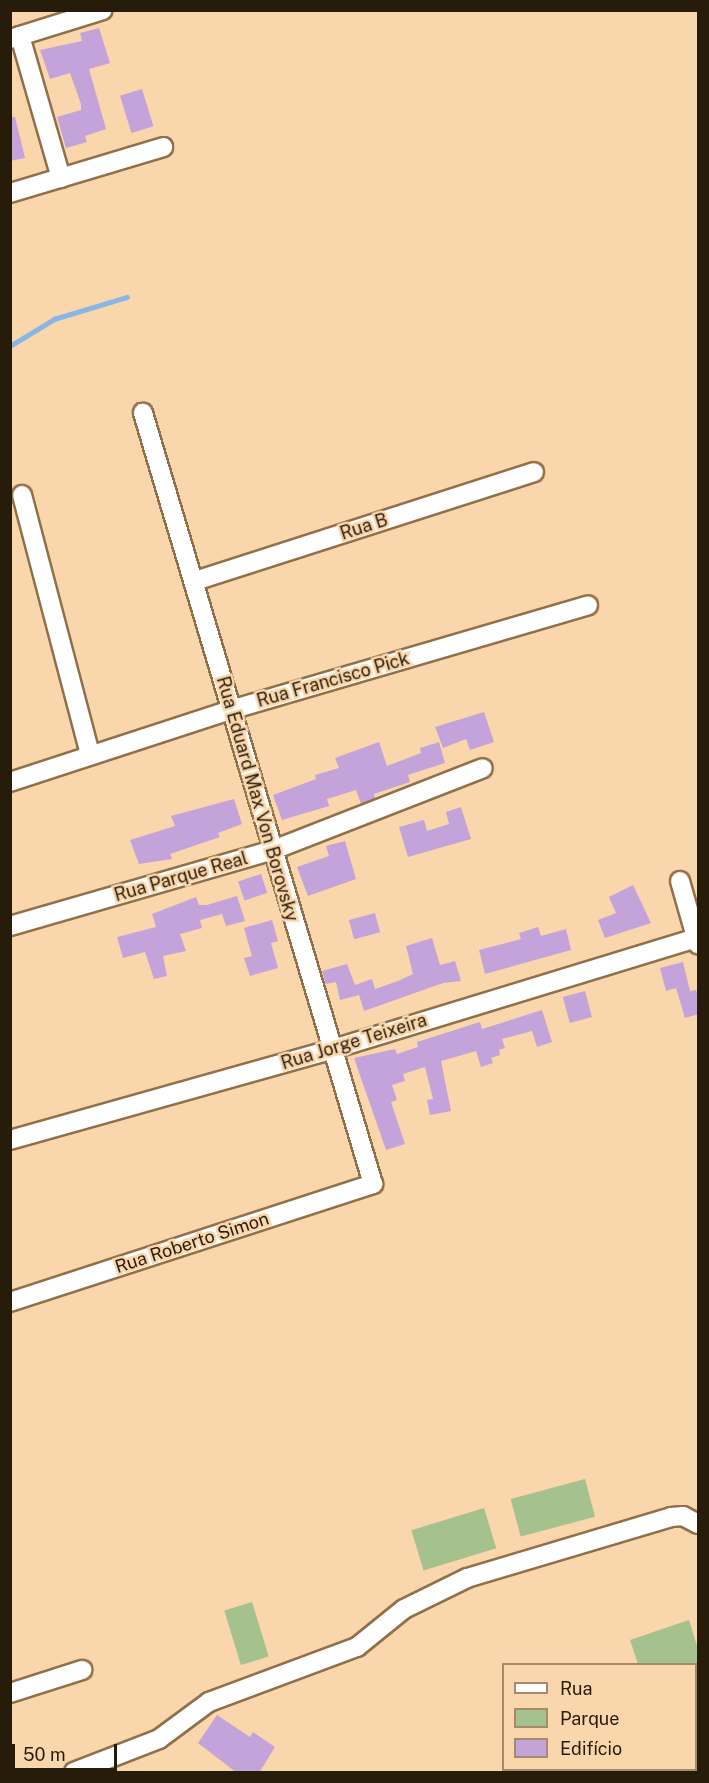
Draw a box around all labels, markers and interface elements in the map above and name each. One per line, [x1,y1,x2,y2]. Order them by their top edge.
street label: Rua B [337,509,391,545]
street label: Rua Francisco Pick [254,648,412,712]
street label: Rua Eduard Max Von Borovsky [212,674,302,924]
street label: Rua Parque Real [112,848,250,906]
street label: Rua Jorge Teixeira [278,1010,430,1074]
street label: Rua Roberto Simon [112,1208,272,1278]
legend [502,1663,697,1771]
text: Rua [560,1678,592,1699]
text: Parque [560,1708,620,1729]
scale bar [15,1732,120,1770]
text: Edifício [560,1738,622,1759]
text: 50 m [23,1744,66,1765]

